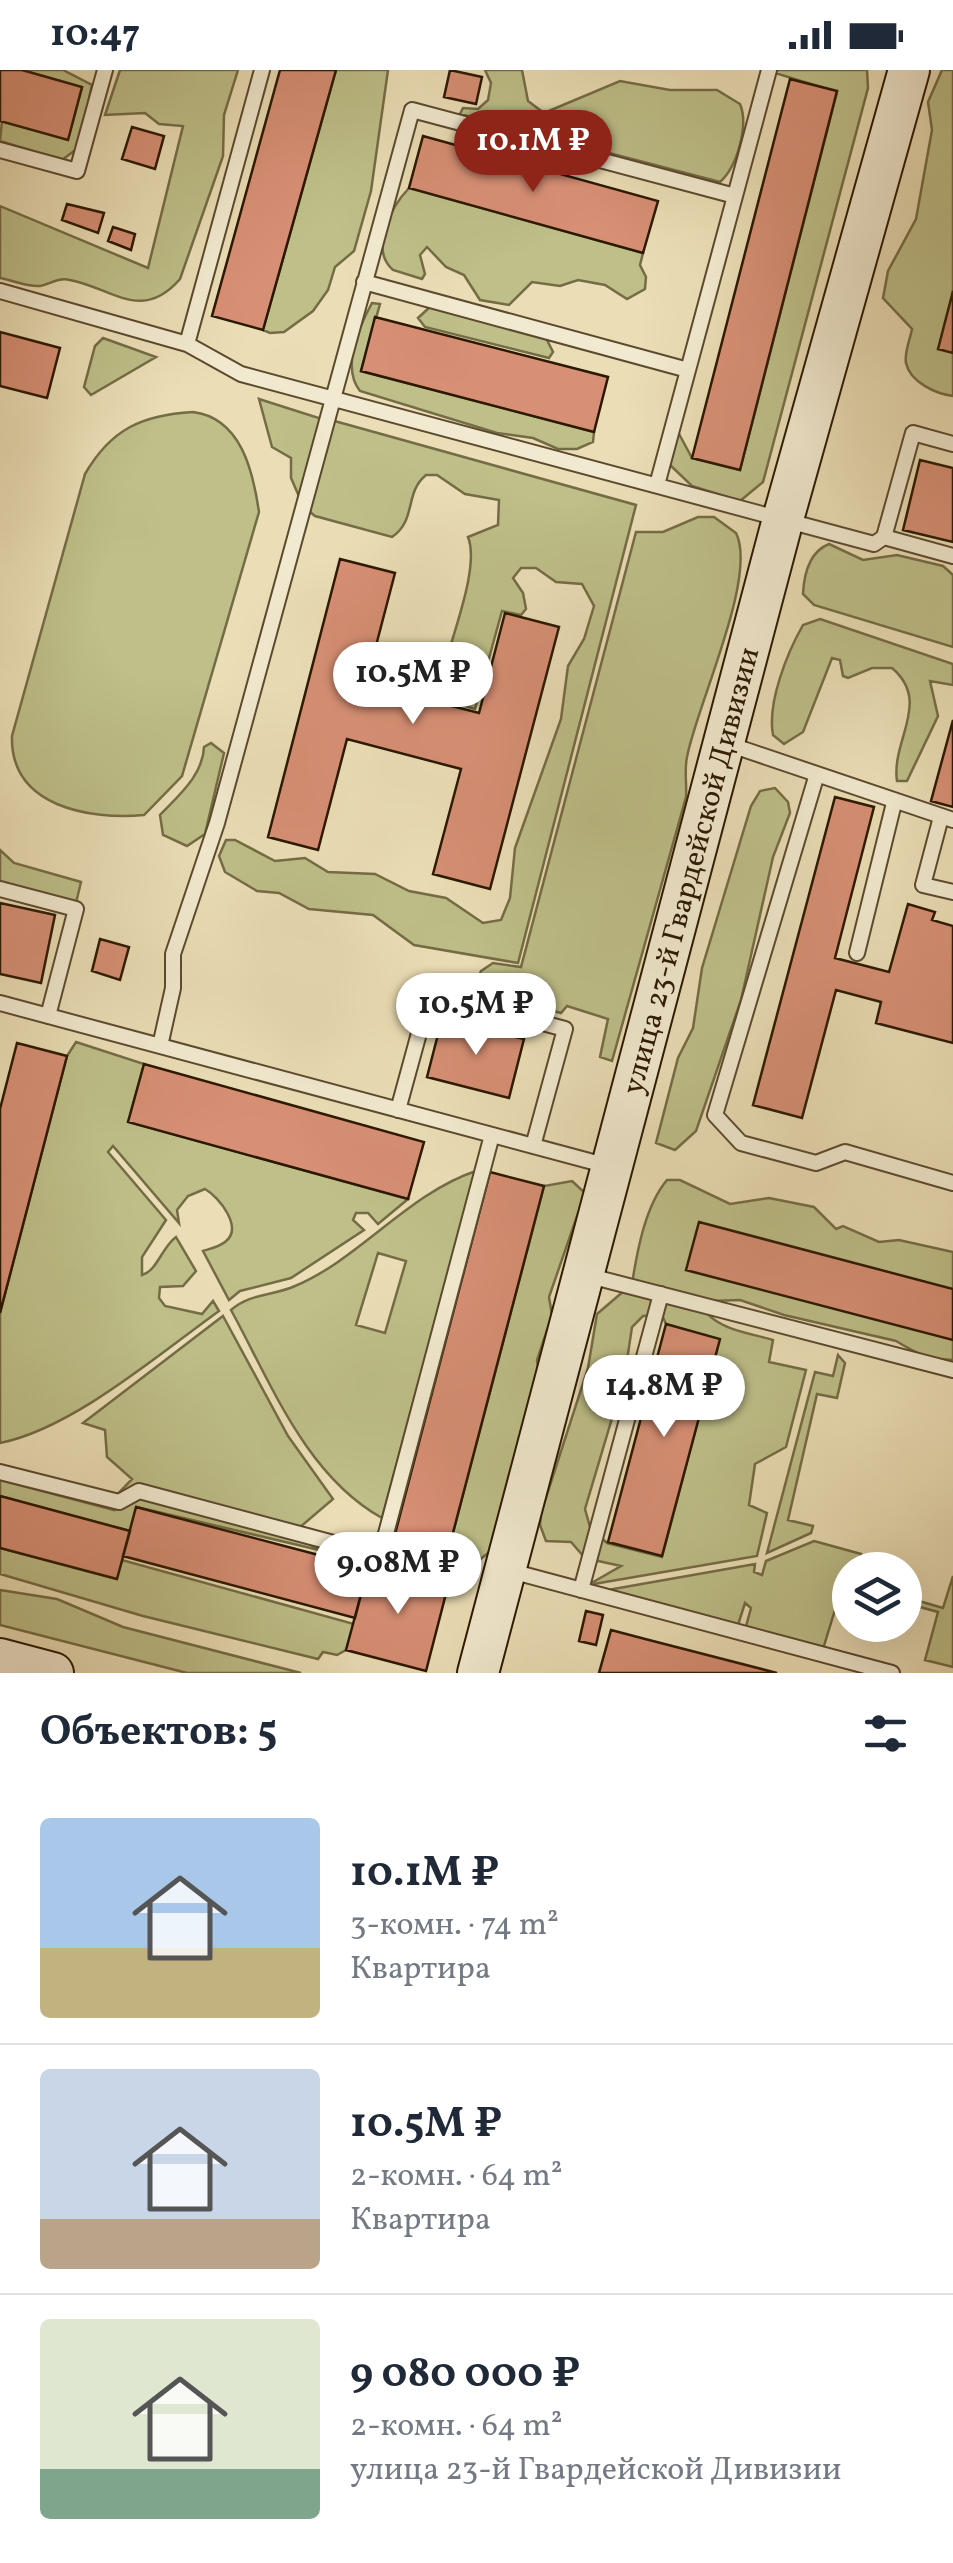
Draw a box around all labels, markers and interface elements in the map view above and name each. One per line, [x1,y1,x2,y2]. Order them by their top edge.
text: 10:47 [50,9,140,62]
pin: 10.1M ₽ [441,110,625,195]
text: 10.1M ₽ [476,120,590,164]
pin: 10.5M ₽ [321,642,505,727]
street label: улица 23-й Гвардейской Дивизии [613,643,771,1099]
text: 10.5M ₽ [355,652,471,696]
pin: 10.5M ₽ [384,973,568,1058]
text: 10.5M ₽ [418,983,534,1027]
pin: 14.8M ₽ [572,1355,756,1440]
text: 14.8M ₽ [605,1365,723,1409]
pin: 9.08M ₽ [306,1532,490,1617]
text: 9.08M ₽ [336,1542,460,1586]
map controls [832,1552,922,1642]
button: layers [832,1552,922,1642]
text: Объектов: 5 [40,1704,277,1763]
icon: filters [858,1706,913,1761]
text: 10.1M ₽ [350,1845,499,1904]
icon: home [120,1858,240,1978]
text: 3-комн. · 74 m² [350,1904,559,1948]
text: Квартира [350,1948,491,1992]
text: 10.5M ₽ [350,2096,502,2155]
icon: home [120,2109,240,2229]
text: 2-комн. · 64 m² [350,2155,563,2199]
text: Квартира [350,2199,491,2243]
text: 9 080 000 ₽ [350,2346,580,2405]
icon: home [120,2359,240,2479]
text: 2-комн. · 64 m² [350,2405,563,2449]
text: улица 23-й Гвардейской Дивизии [350,2449,841,2493]

